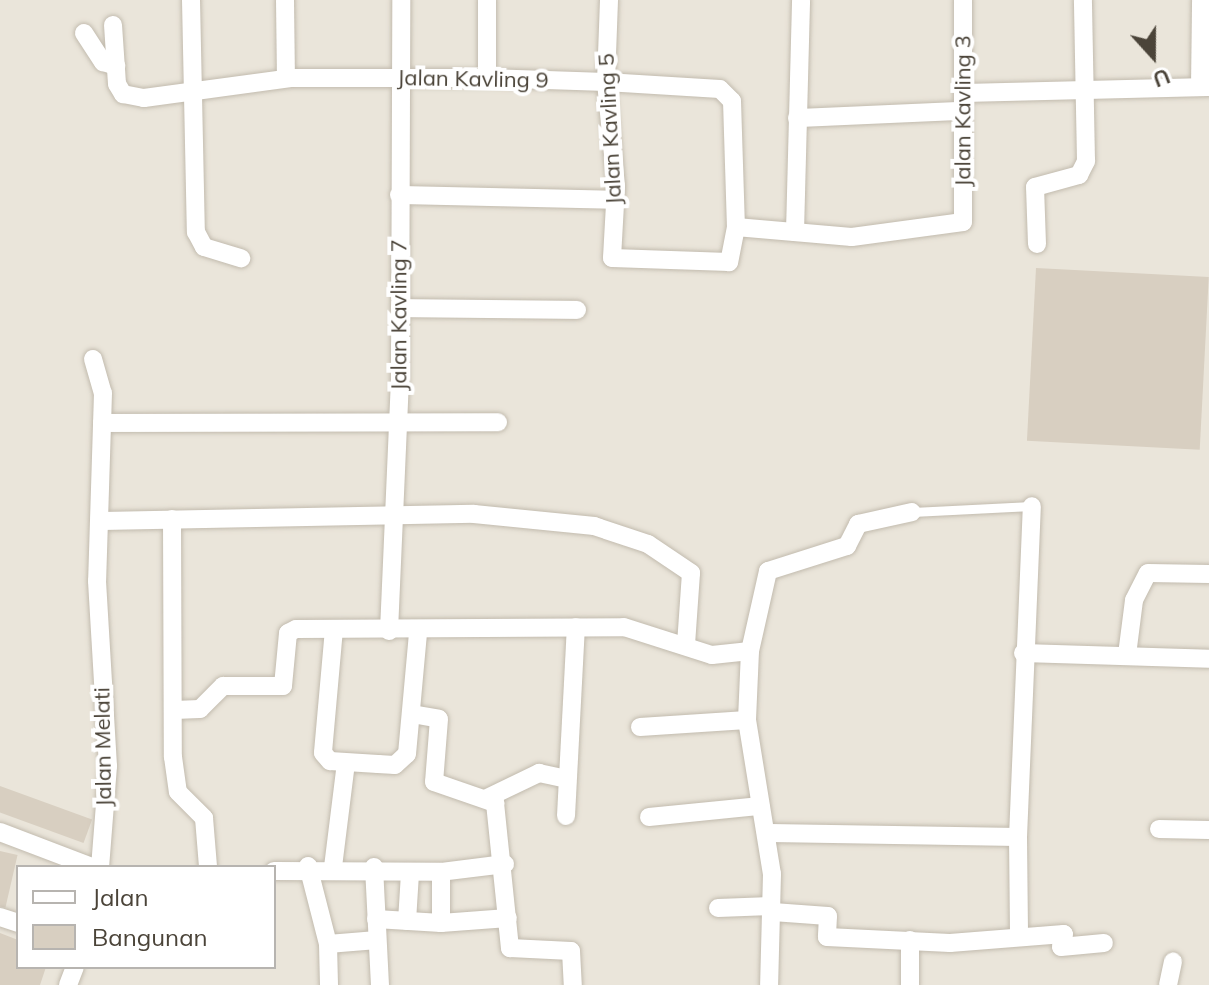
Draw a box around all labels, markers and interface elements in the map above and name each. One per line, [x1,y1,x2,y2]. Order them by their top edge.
north arrow [1113,16,1193,96]
street label: Jalan Kavling 3 [950,35,976,187]
street label: Jalan Kavling 5 [593,53,627,205]
text: U [1149,62,1174,94]
street label: Jalan Kavling 9 [397,64,549,94]
street label: Jalan Kavling 7 [386,239,412,391]
street label: Jalan Melati [89,687,117,807]
legend [16,865,276,969]
text: Jalan [92,882,148,912]
text: Bangunan [92,922,208,952]

